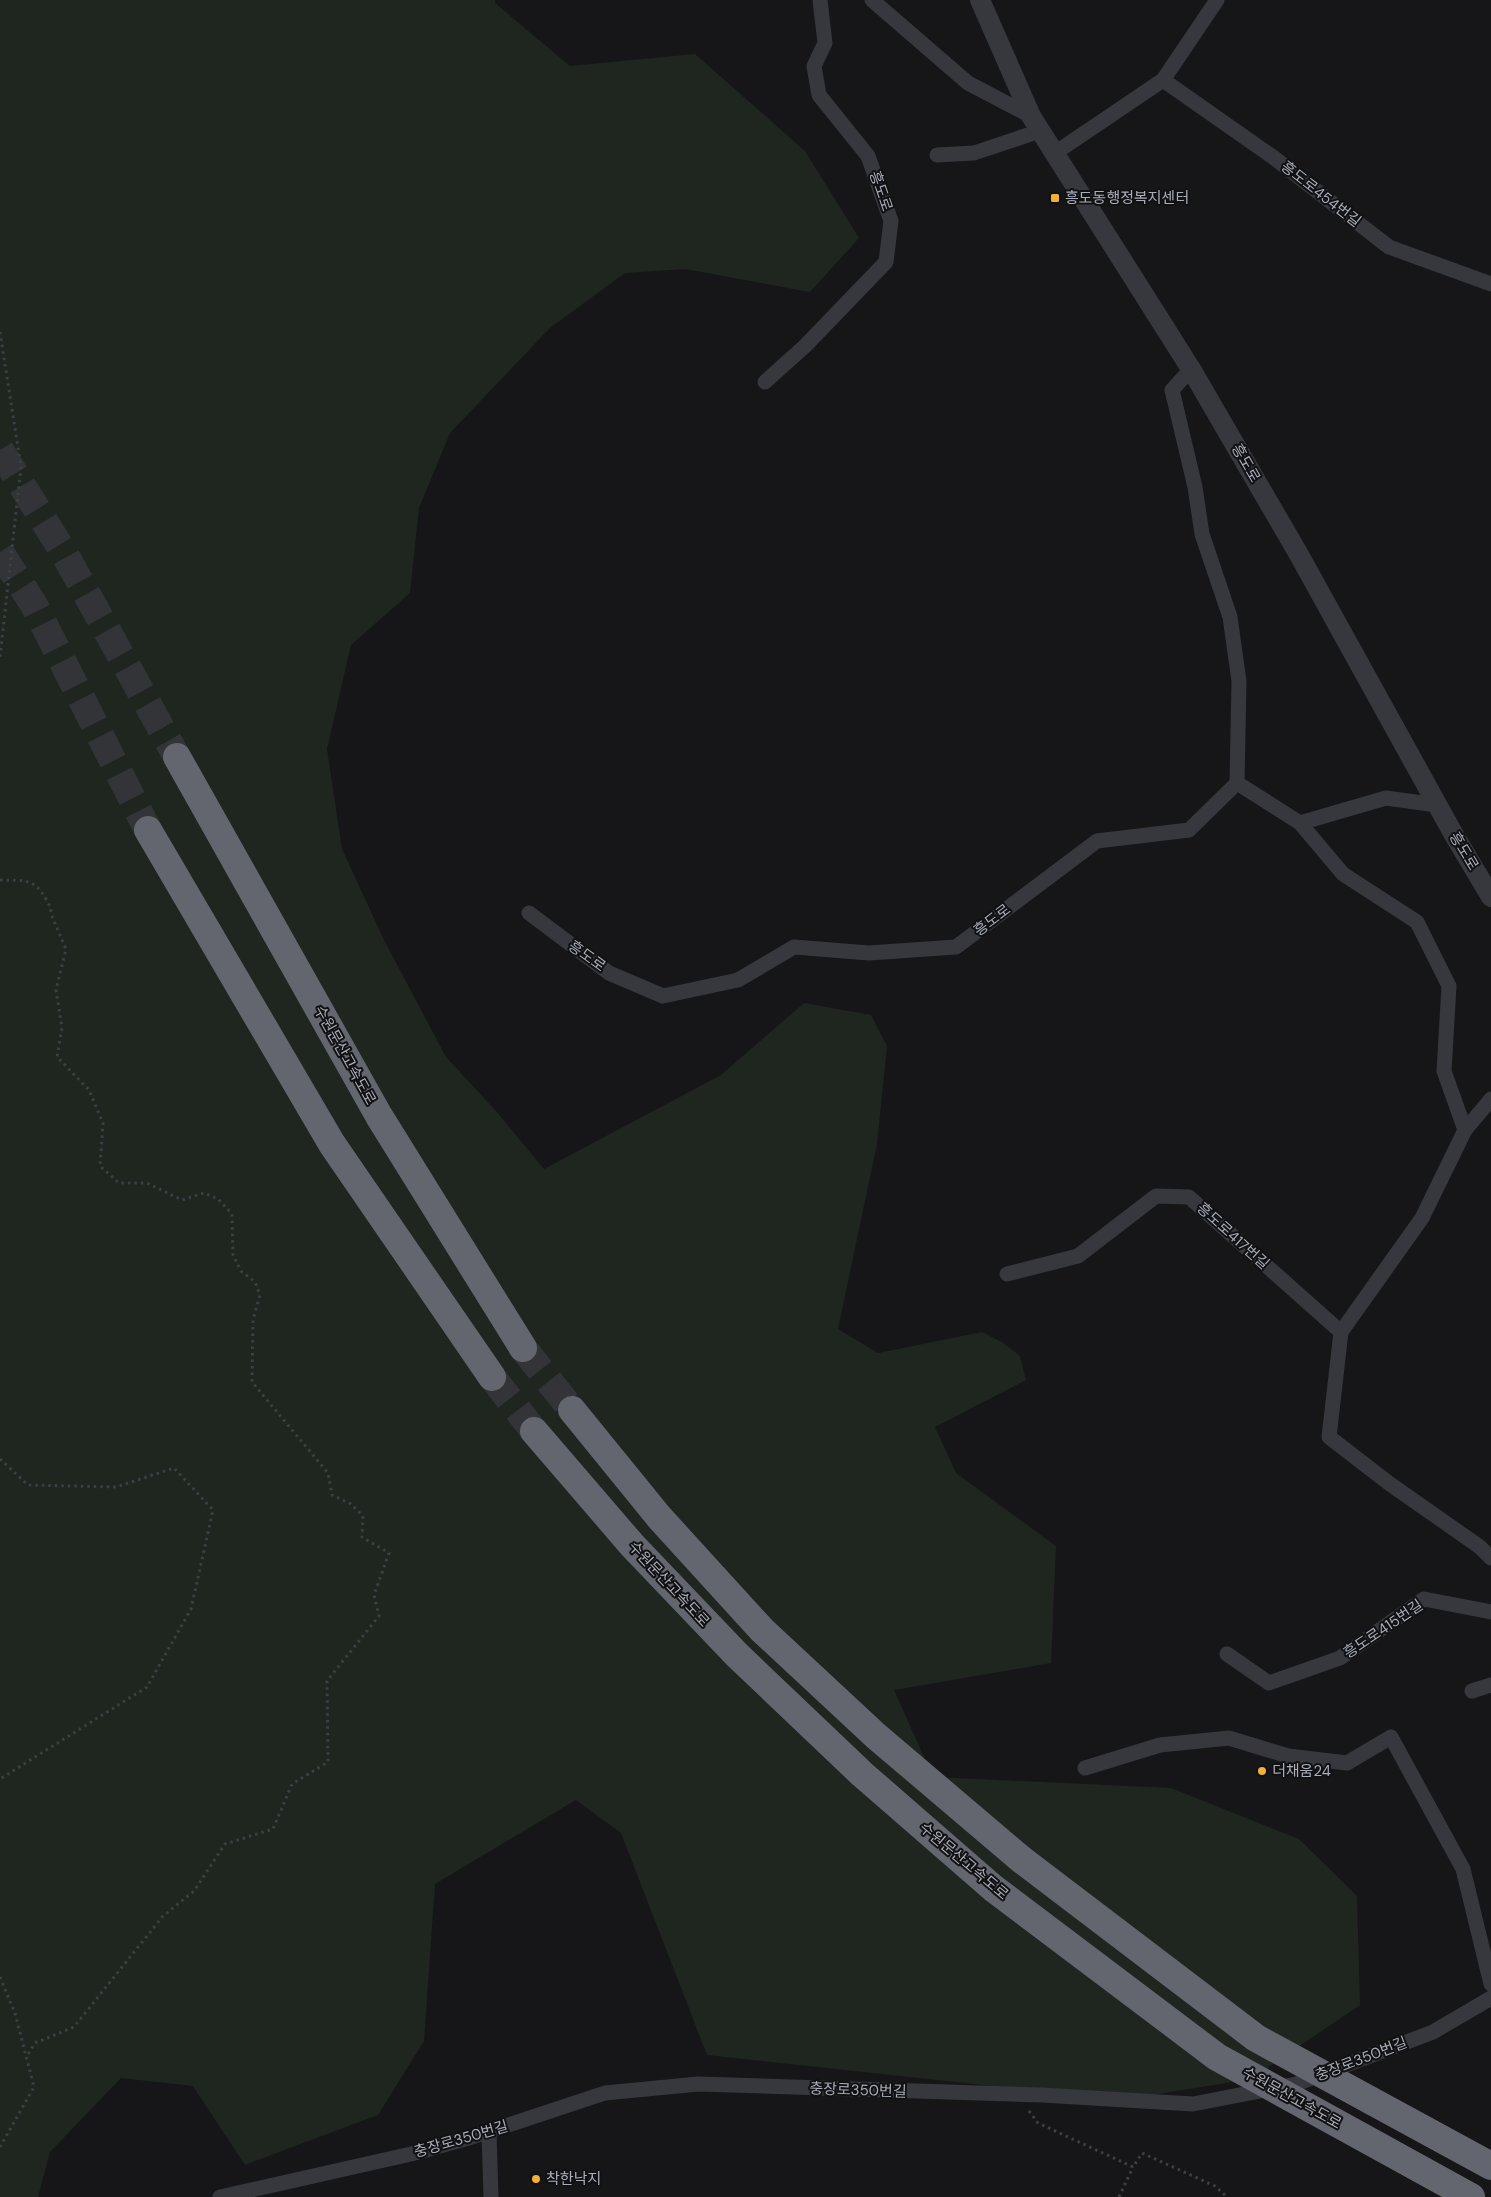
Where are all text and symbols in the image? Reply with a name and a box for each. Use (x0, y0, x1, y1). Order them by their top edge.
street label: 흥도로454번길 (1277, 156, 1365, 232)
street label: 흥도로 (865, 168, 897, 214)
place label: 흥도동행정복지센터 (1065, 188, 1189, 208)
marker: 흥도동행정복지센터 (1049, 192, 1061, 204)
street label: 흥도로 (1227, 440, 1265, 486)
street label: 흥도로 (1445, 828, 1483, 874)
street label: 흥도로 (969, 900, 1015, 940)
street label: 흥도로 (564, 936, 610, 976)
street label: 수원문산고속도로 (309, 1002, 381, 1108)
street label: 흥도로417번길 (1193, 1198, 1273, 1274)
street label: 수원문산고속도로 (624, 1537, 714, 1631)
street label: 흥도로415번길 (1339, 1595, 1427, 1663)
place label: 더채움24 (1272, 1761, 1331, 1781)
marker: 더채움24 (1256, 1765, 1268, 1777)
street label: 수원문산고속도로 (915, 1818, 1013, 1904)
street label: 충장로350번길 (1312, 2032, 1410, 2086)
street label: 수원문산고속도로 (1239, 2062, 1345, 2134)
street label: 충장로350번길 (809, 2078, 907, 2102)
street label: 충장로350번길 (411, 2116, 511, 2162)
place label: 착한낙지 (546, 2169, 601, 2189)
marker: 착한낙지 (530, 2173, 542, 2185)

